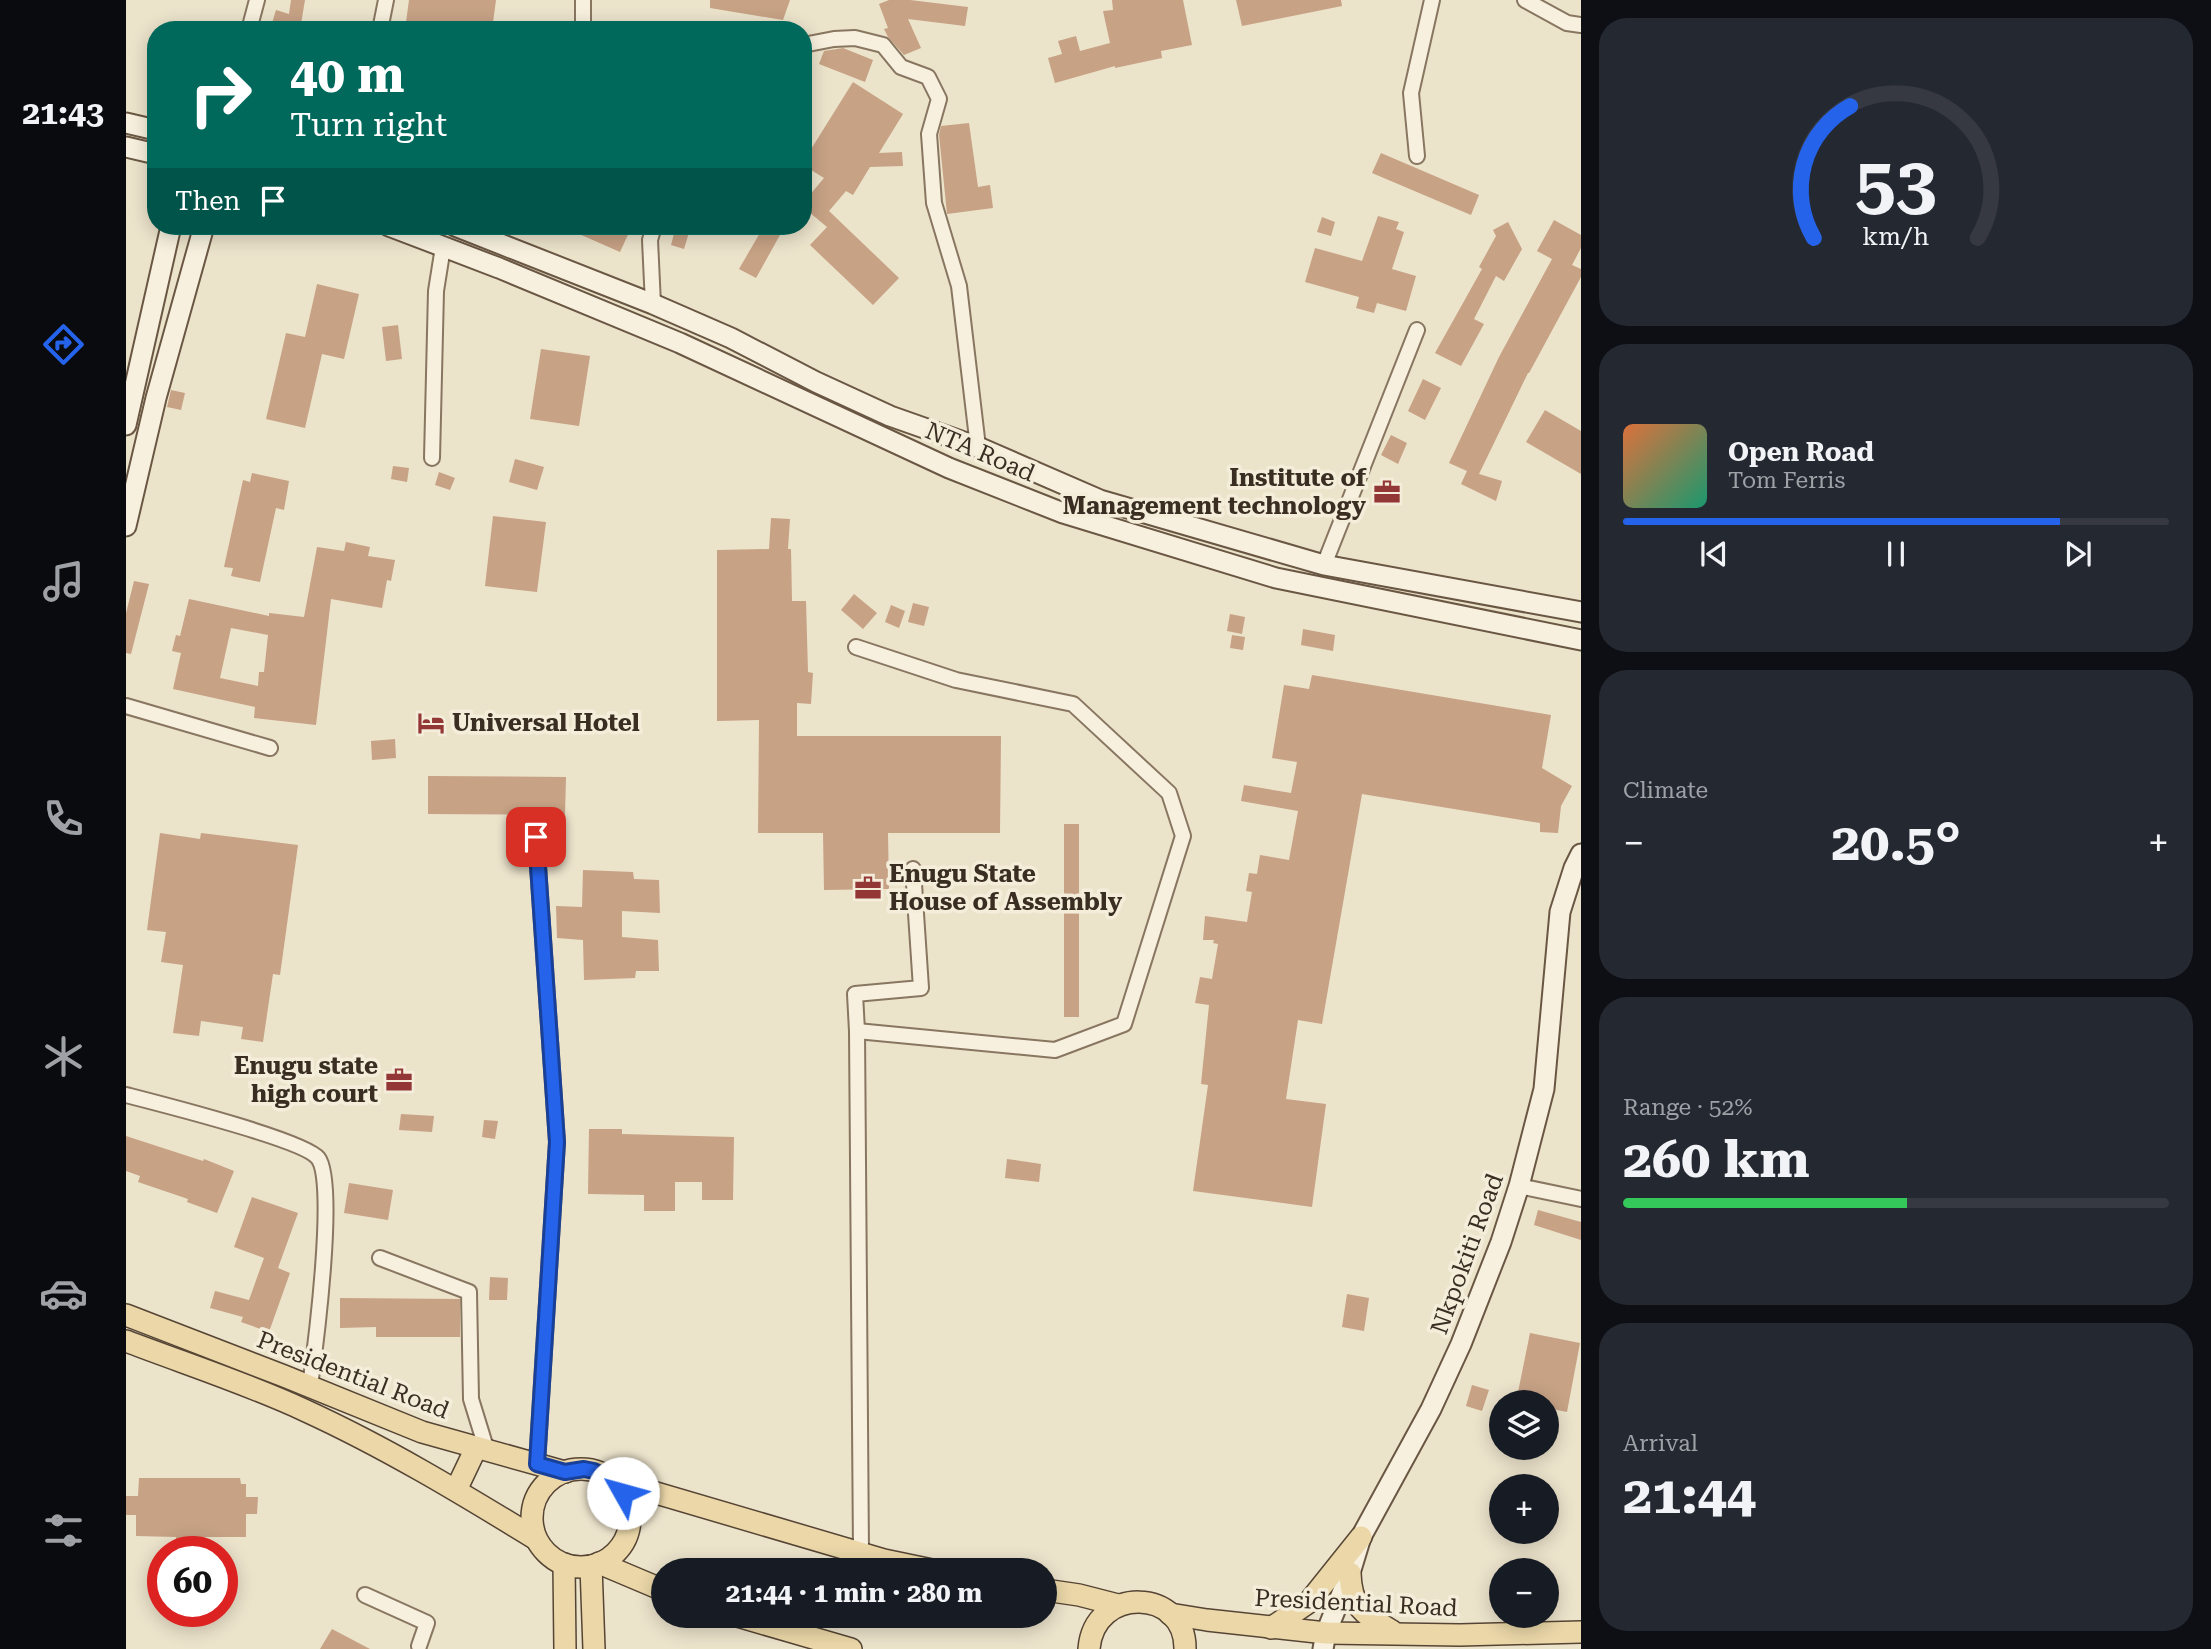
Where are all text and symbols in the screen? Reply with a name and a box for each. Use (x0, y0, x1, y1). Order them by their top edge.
text: 40 m (290, 47, 405, 104)
icon: right (175, 49, 266, 140)
text: 21:43 (22, 94, 104, 132)
text: Turn right (290, 106, 447, 144)
text: 53 (1855, 141, 1937, 226)
icon: arrive (254, 182, 292, 220)
text: Then (175, 186, 240, 216)
text: km/h (1863, 222, 1929, 251)
icon: directions (39, 320, 88, 369)
street label: NTA Road (921, 416, 1039, 488)
text: Open Road (1728, 437, 1874, 467)
place label: Institute of Management technology (1063, 464, 1367, 520)
text: Tom Ferris (1728, 467, 1845, 494)
office icon: Institute of Management technology (1372, 477, 1402, 507)
icon: previous (1695, 535, 1733, 573)
icon: pause (1877, 535, 1915, 573)
icon: next (2059, 535, 2097, 573)
icon: music (39, 557, 88, 606)
hotel icon: Universal Hotel (416, 708, 446, 738)
place label: Universal Hotel (452, 709, 640, 737)
text: Climate (1623, 777, 1708, 804)
icon: phone (39, 794, 88, 843)
pin (506, 807, 566, 867)
text: 20.5° (1831, 812, 1961, 873)
icon: arrive (517, 818, 555, 856)
text: − (1623, 821, 1644, 865)
text: + (2148, 821, 2169, 865)
place label: Enugu State House of Assembly (889, 860, 1123, 916)
office icon: Enugu State House of Assembly (853, 873, 883, 903)
icon: climate (39, 1032, 88, 1081)
place label: Enugu state high court (234, 1052, 378, 1108)
office icon: Enugu state high court (384, 1065, 414, 1095)
text: Range · 52% (1623, 1094, 1752, 1121)
text: 260 km (1623, 1129, 1810, 1190)
street label: Nkpokiti Road (1425, 1170, 1509, 1338)
icon: car (39, 1269, 88, 1318)
street label: Presidential Road (253, 1325, 453, 1425)
map controls (1489, 1390, 1559, 1628)
button: layers (1489, 1390, 1559, 1460)
text: Arrival (1623, 1430, 1698, 1457)
position arrow (586, 1456, 660, 1530)
text: 21:44 (1623, 1465, 1756, 1526)
button: + (1489, 1474, 1559, 1544)
icon: filters (39, 1506, 88, 1555)
speed limit sign: 60 (147, 1536, 238, 1627)
button: − (1489, 1558, 1559, 1628)
text: 21:44 · 1 min · 280 m (726, 1578, 982, 1608)
street label: Presidential Road (1254, 1584, 1458, 1622)

